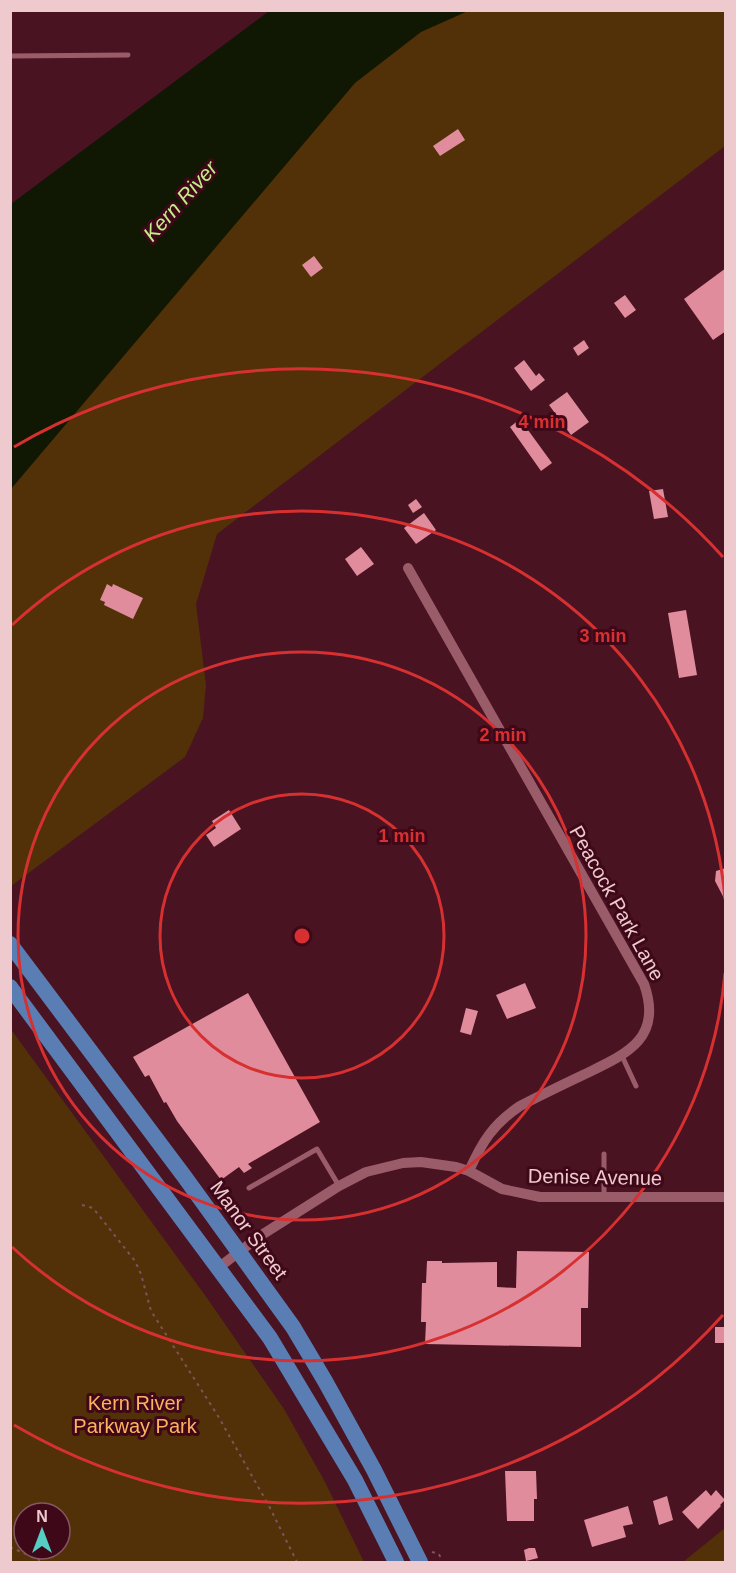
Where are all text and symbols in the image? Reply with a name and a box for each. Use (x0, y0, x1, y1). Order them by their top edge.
water label: Kern River (138, 156, 222, 246)
text: 4 min (518, 412, 566, 432)
text: 3 min (579, 626, 627, 646)
text: 2 min (479, 725, 527, 745)
street label: Peacock Park Lane (565, 822, 669, 984)
text: 1 min (378, 826, 426, 846)
centre of rings (292, 926, 312, 946)
street label: Denise Avenue (528, 1165, 662, 1189)
street label: Manor Street (206, 1177, 292, 1284)
park label: Kern River Parkway Park (73, 1392, 198, 1437)
north arrow (12, 1501, 72, 1561)
text: N (36, 1508, 48, 1525)

